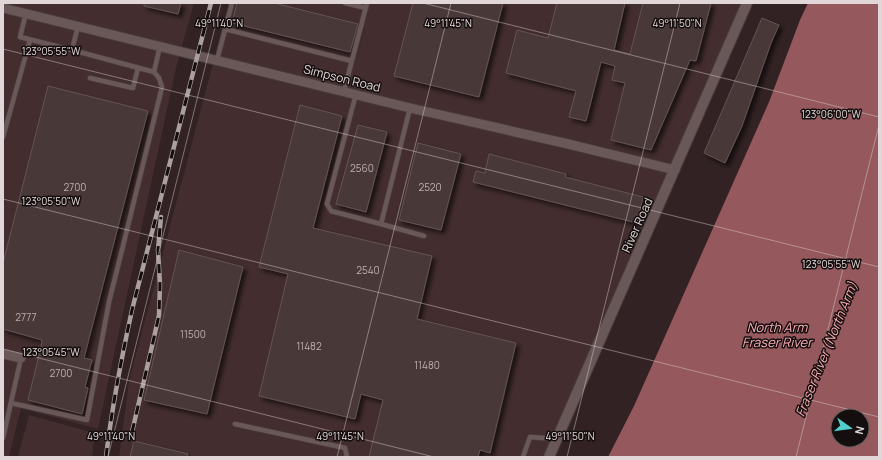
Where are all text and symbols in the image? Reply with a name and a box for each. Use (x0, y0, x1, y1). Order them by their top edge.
text: 49°11'40"N (195, 16, 243, 30)
text: 49°11'45"N (424, 16, 472, 30)
text: 49°11'50"N (652, 16, 702, 30)
text: 123°05'55"W (22, 44, 81, 58)
street label: Simpson Road (302, 60, 382, 96)
text: 123°06'00"W (801, 107, 861, 121)
house number: 2560 (350, 161, 374, 175)
house number: 2700 (64, 180, 86, 194)
house number: 2520 (419, 180, 442, 194)
text: 123°05'50"W (22, 194, 81, 208)
street label: River Road (617, 195, 657, 255)
text: 123°05'55"W (802, 257, 861, 271)
house number: 2540 (356, 263, 380, 277)
water label: Fraser River (North Arm) (791, 278, 861, 419)
house number: 2777 (15, 310, 37, 324)
water label: North Arm Fraser River (742, 318, 814, 351)
house number: 11500 (180, 327, 206, 341)
house number: 11482 (296, 339, 322, 353)
text: 123°05'45"W (22, 345, 80, 359)
house number: 11480 (414, 358, 440, 372)
house number: 2700 (50, 366, 72, 380)
north arrow (830, 408, 870, 448)
text: N (852, 425, 868, 436)
text: 49°11'40"N (87, 429, 135, 443)
text: 49°11'45"N (316, 429, 364, 443)
text: 49°11'50"N (545, 429, 595, 443)

